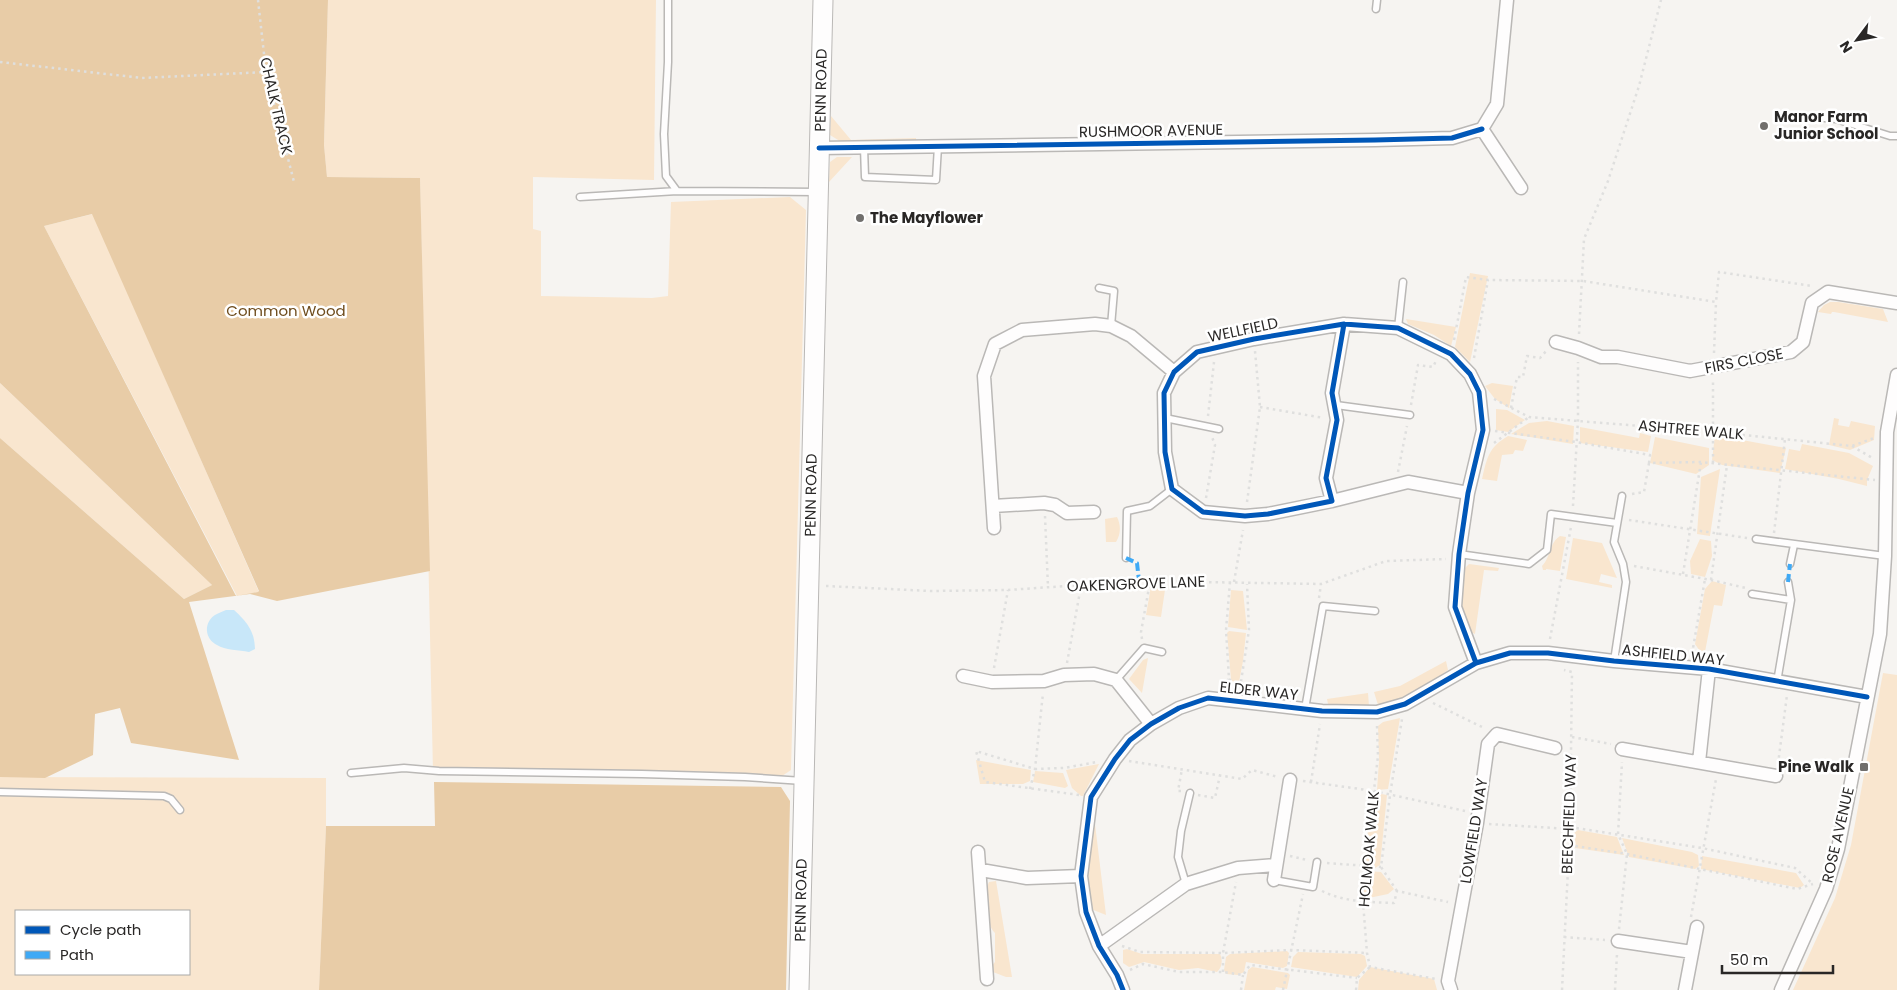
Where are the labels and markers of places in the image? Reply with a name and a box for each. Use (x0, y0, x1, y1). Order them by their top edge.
place label: Manor Farm Junior School (1774, 106, 1878, 144)
marker: Manor Farm Junior School (1758, 120, 1770, 132)
place label: The Mayflower (870, 207, 983, 228)
marker: The Mayflower (854, 212, 866, 224)
place label: Pine Walk (1778, 756, 1855, 777)
marker: Pine Walk (1858, 761, 1870, 773)

